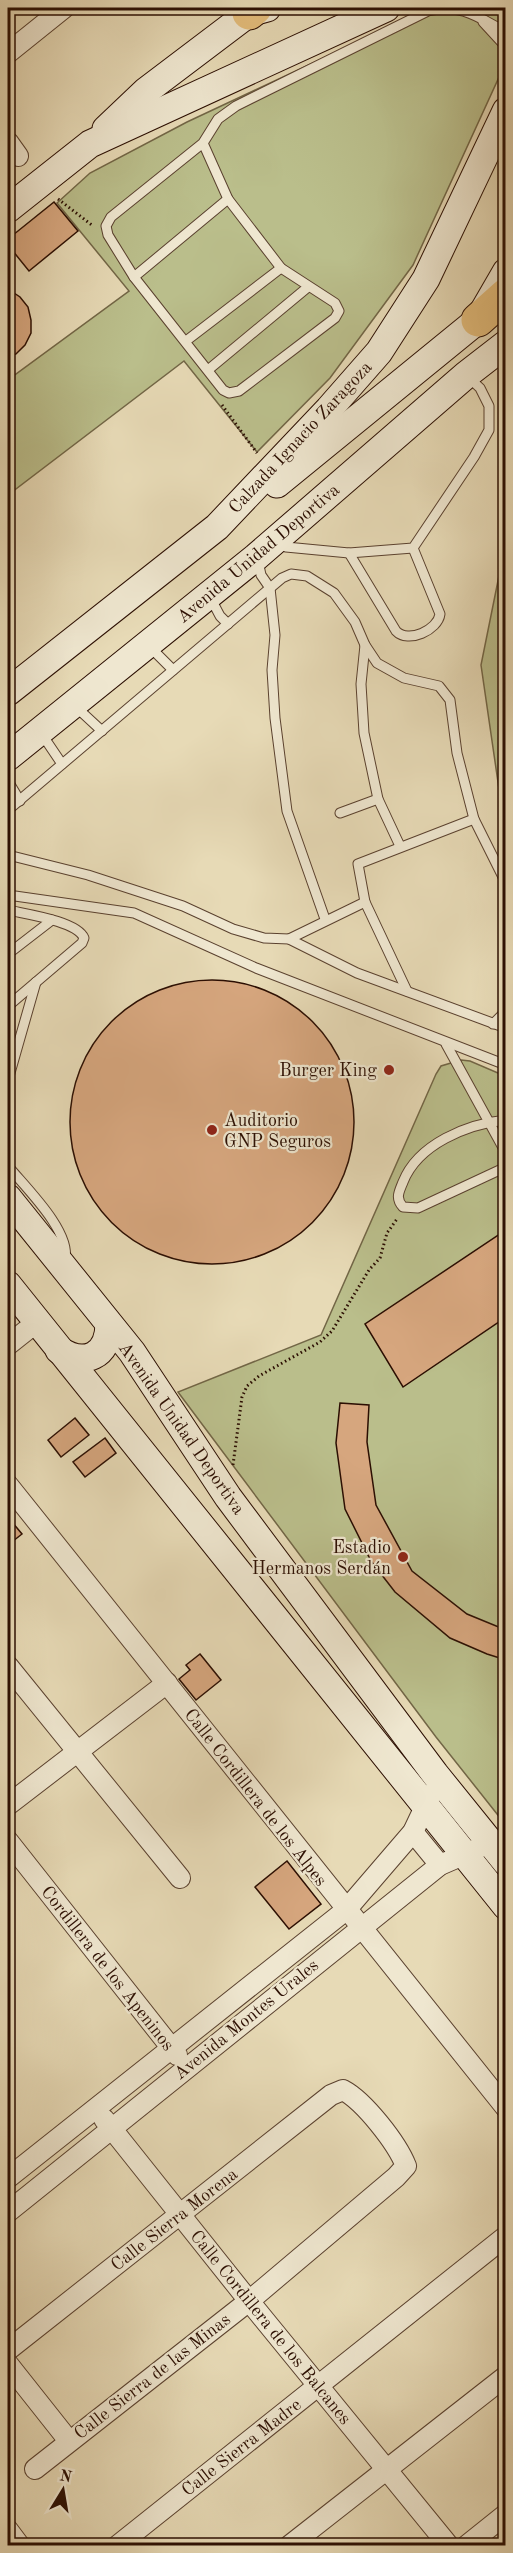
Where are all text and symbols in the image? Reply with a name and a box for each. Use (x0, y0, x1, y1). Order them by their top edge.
street label: Calzada Ignacio Zaragoza (226, 358, 376, 517)
street label: Avenida Unidad Deportiva (174, 481, 343, 627)
place label: Burger King (279, 1062, 377, 1080)
marker: Burger King (382, 1063, 396, 1077)
place label: Auditorio GNP Seguros (224, 1112, 331, 1151)
marker: Auditorio GNP Seguros (205, 1123, 219, 1137)
street label: Avenida Unidad Deportiva (115, 1339, 248, 1518)
place label: Estadio Hermanos Serdán (252, 1539, 391, 1578)
marker: Estadio Hermanos Serdán (396, 1550, 410, 1564)
street label: Calle Cordillera de los Alpes (181, 1706, 330, 1890)
street label: Cordillera de los Apeninos (37, 1883, 177, 2055)
street label: Avenida Montes Urales (171, 1956, 322, 2083)
street label: Calle Sierra Morena (108, 2165, 241, 2275)
street label: Calle Cordillera de los Balcanes (186, 2227, 354, 2428)
street label: Calle Sierra de las Minas (71, 2310, 234, 2443)
street label: Calle Sierra Madre (179, 2396, 305, 2500)
north arrow (33, 2460, 93, 2520)
text: N (58, 2468, 74, 2486)

